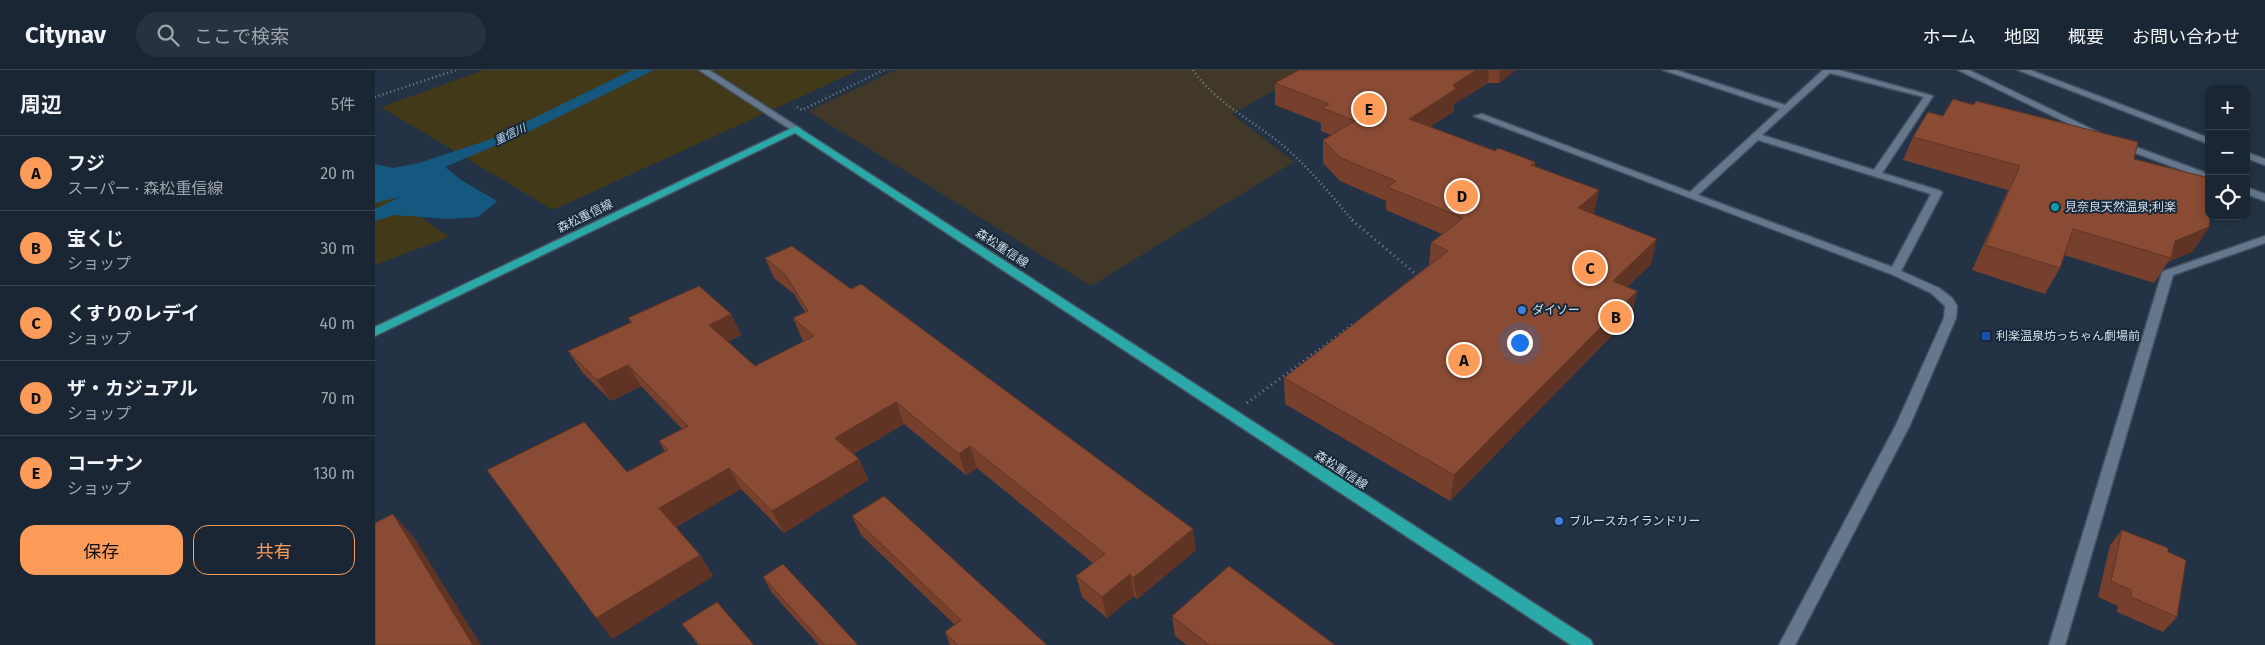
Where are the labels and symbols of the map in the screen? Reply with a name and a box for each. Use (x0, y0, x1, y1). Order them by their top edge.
pin: E (1353, 90, 1385, 128)
water label: 重信川 (493, 121, 529, 148)
pin: D (1446, 177, 1478, 215)
street label: 森松重信線 (555, 197, 615, 235)
place label: 見奈良天然温泉;利楽 (2065, 200, 2176, 214)
marker: 見奈良天然温泉;利楽 (2049, 201, 2061, 213)
street label: 森松重信線 (973, 226, 1031, 270)
pin: C (1574, 249, 1606, 287)
pin: B (1600, 298, 1632, 336)
place label: ダイソー (1532, 303, 1580, 317)
marker: ダイソー (1516, 304, 1528, 316)
place label: 利楽温泉坊っちゃん劇場前 (1996, 329, 2140, 343)
your location (1507, 330, 1533, 356)
marker: 利楽温泉坊っちゃん劇場前 (1980, 330, 1992, 342)
pin: A (1448, 341, 1480, 379)
street label: 森松重信線 (1312, 448, 1370, 492)
place label: ブルースカイランドリー (1569, 514, 1700, 528)
marker: ブルースカイランドリー (1553, 515, 1565, 527)

